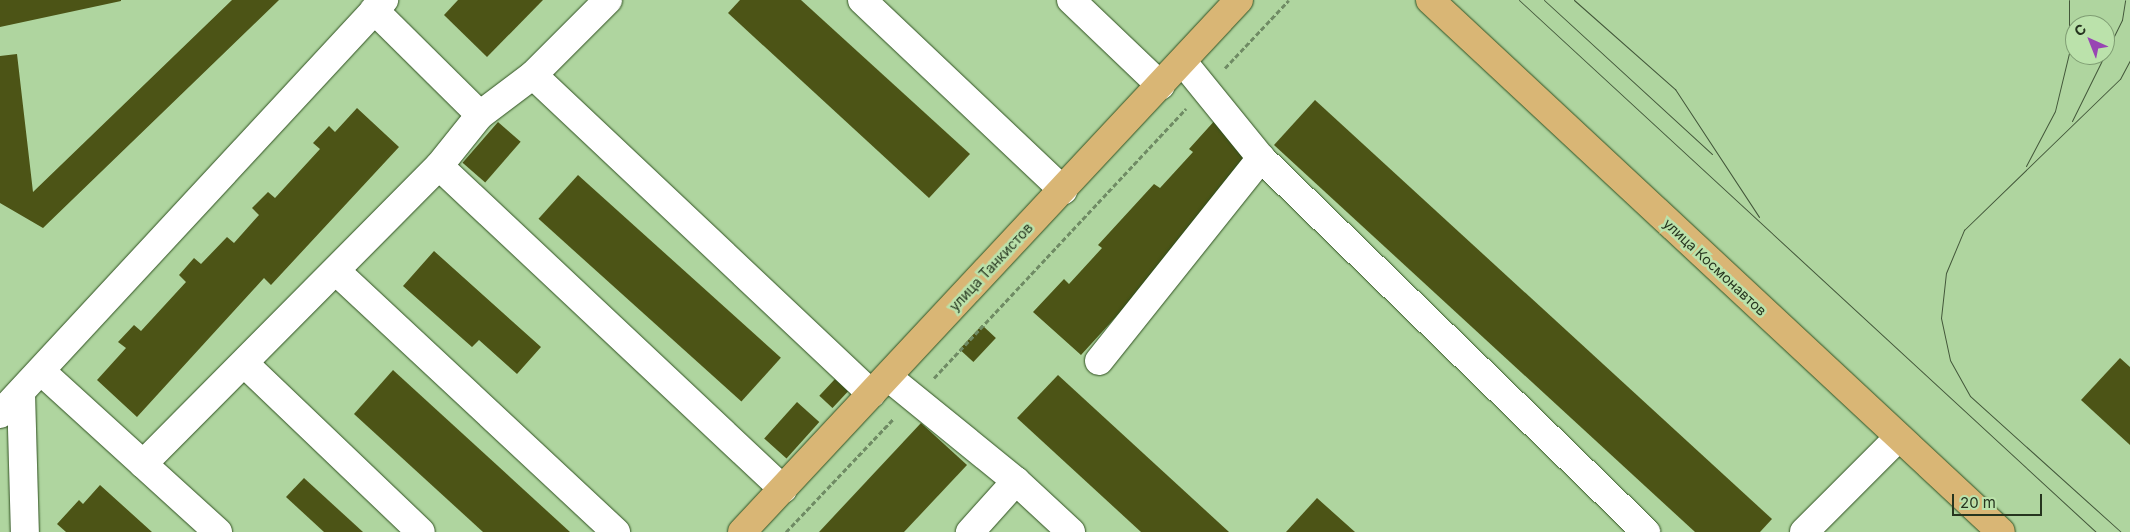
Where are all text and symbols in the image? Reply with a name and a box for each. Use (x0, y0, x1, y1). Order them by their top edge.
north arrow (2065, 15, 2115, 65)
text: С (2070, 20, 2090, 39)
street label: улица Космонавтов (1660, 215, 1770, 319)
street label: улица Танкистов (946, 219, 1036, 315)
scale bar (1955, 484, 2045, 516)
text: 20 m (1960, 493, 1996, 512)

